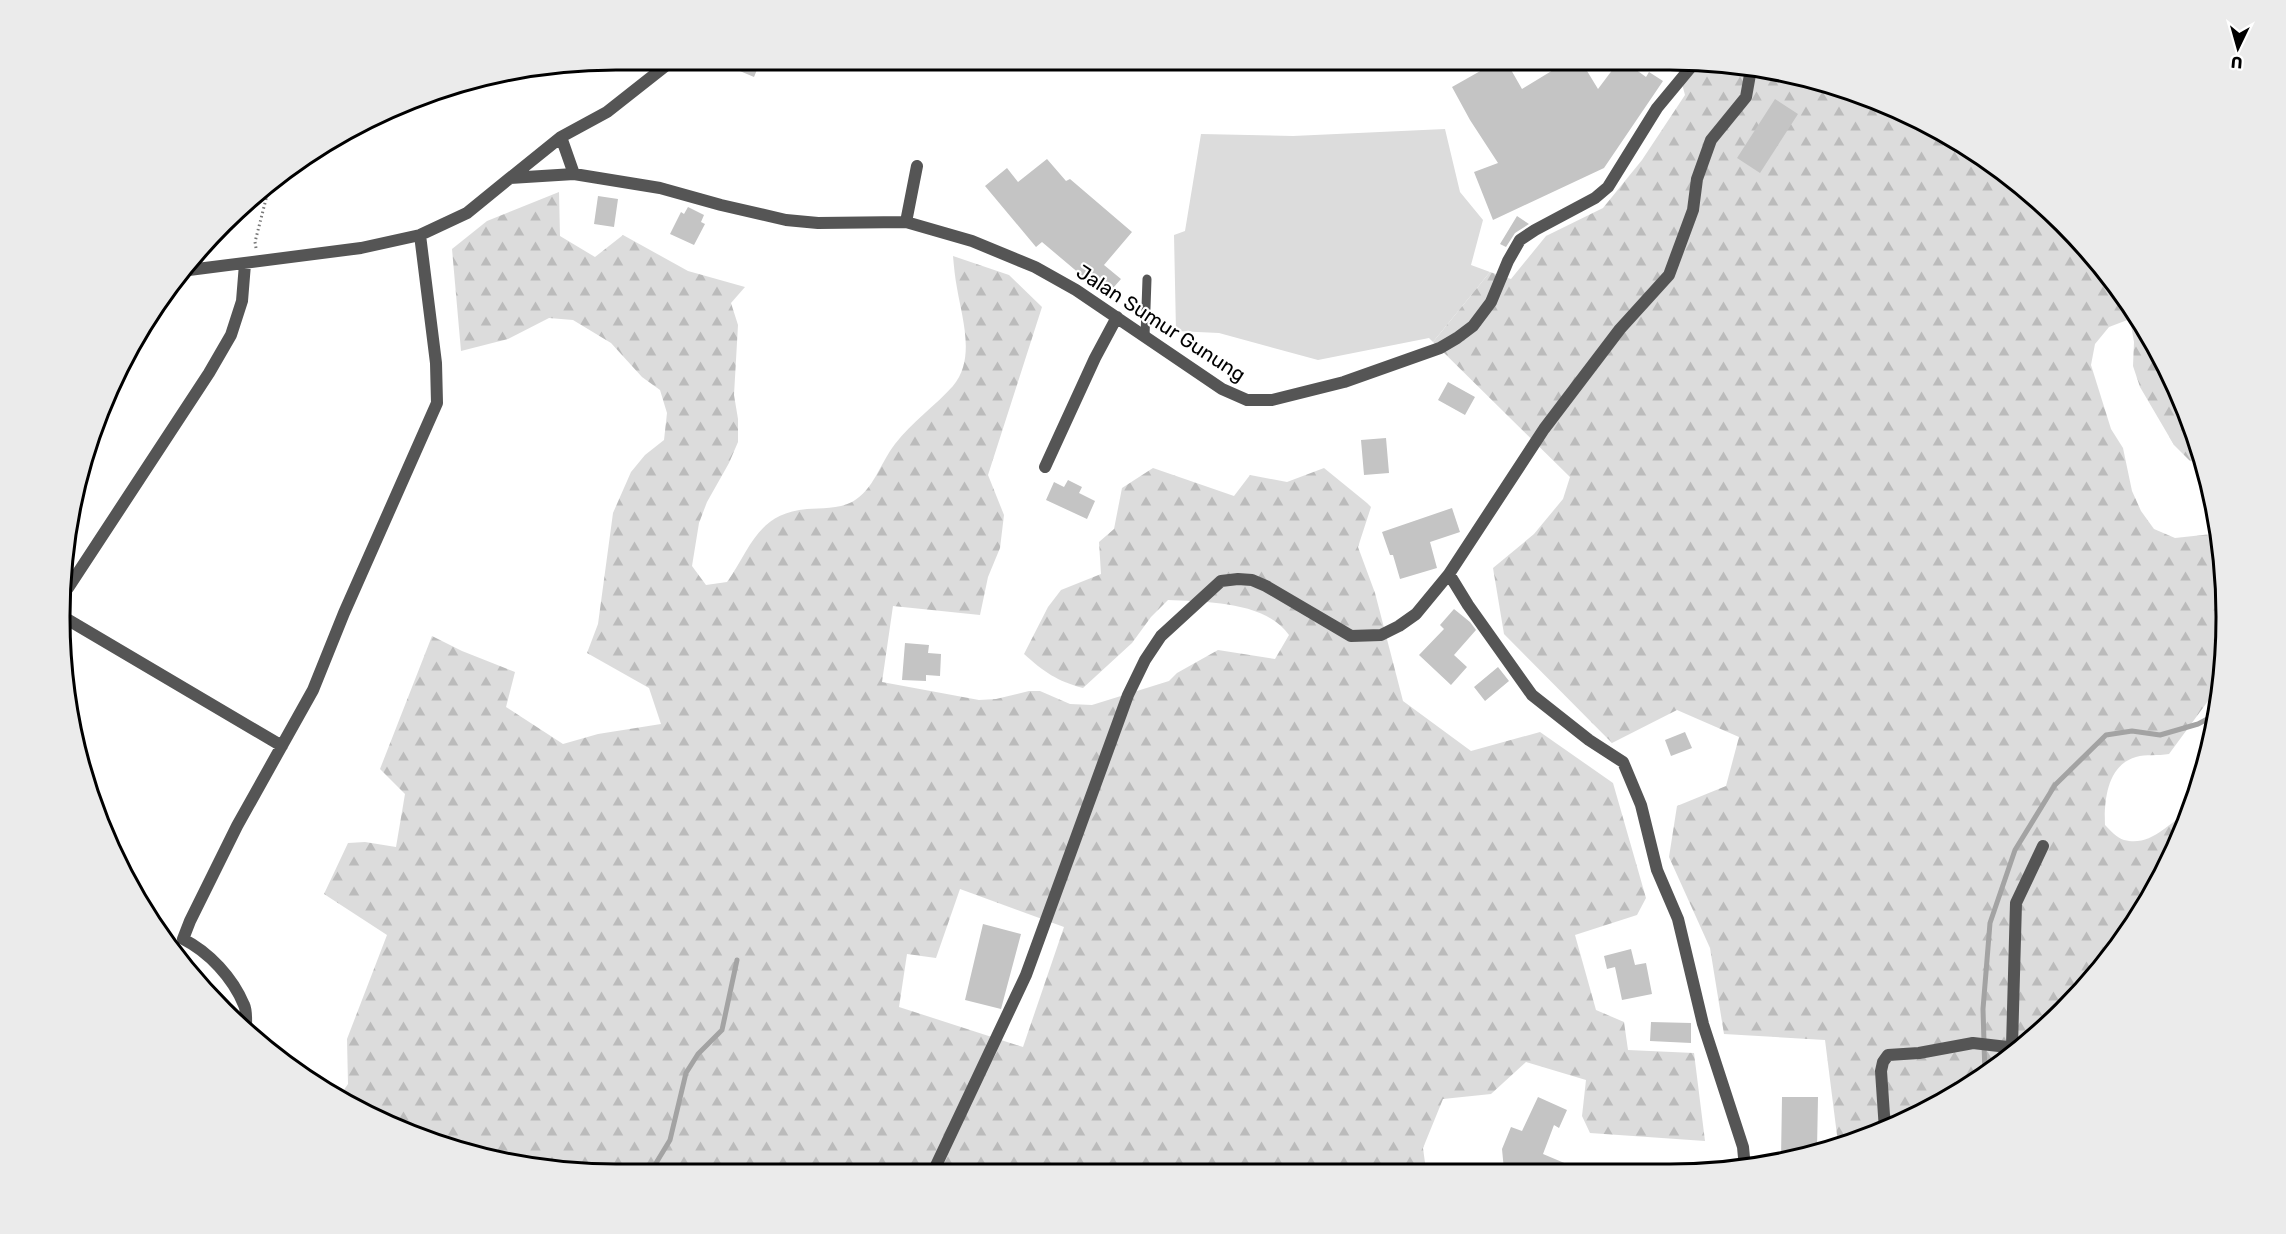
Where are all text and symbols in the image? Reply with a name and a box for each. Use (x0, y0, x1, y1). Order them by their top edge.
north arrow (2208, 18, 2268, 78)
text: U (2230, 52, 2243, 72)
street label: Jalan Sumur Gunung (1072, 259, 1250, 387)

